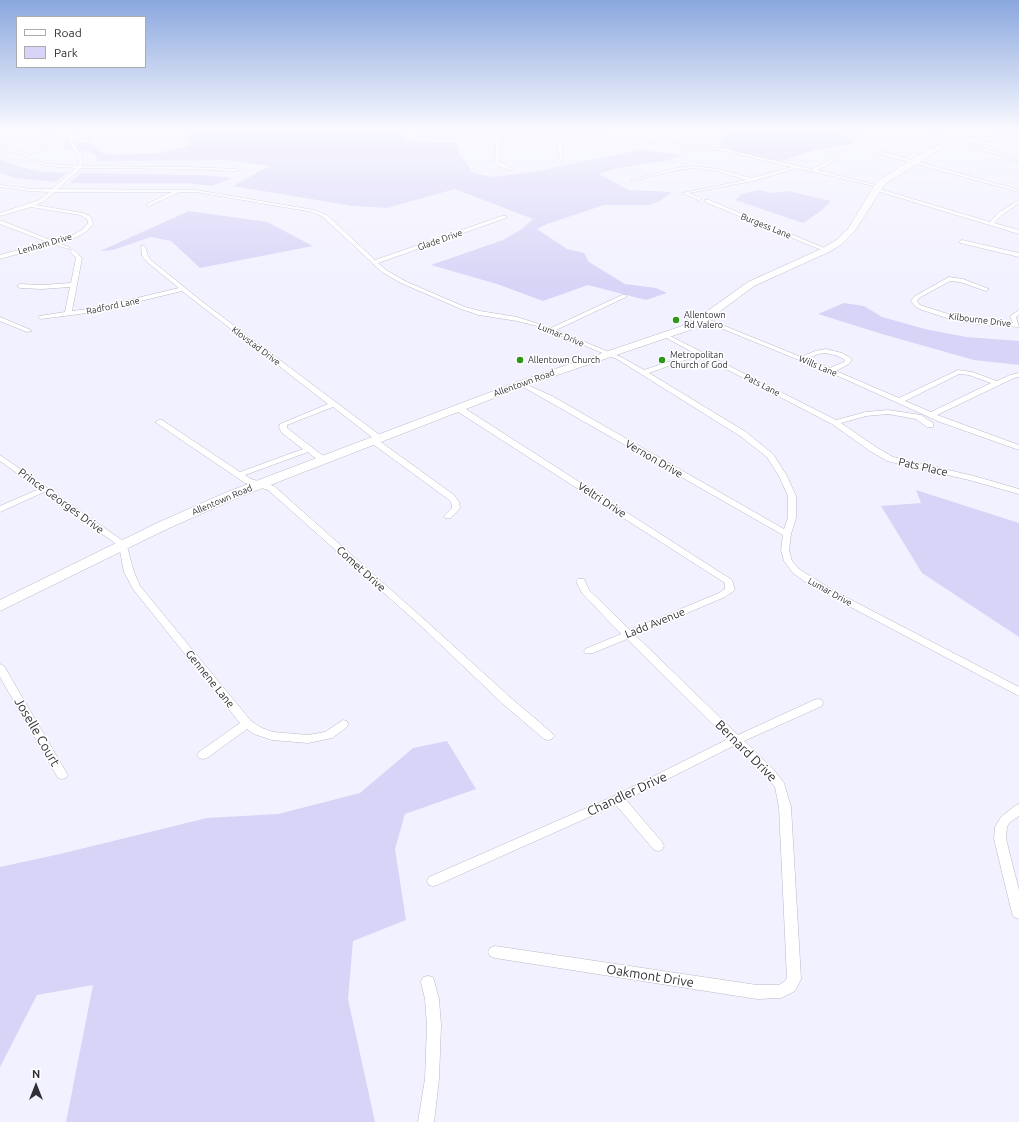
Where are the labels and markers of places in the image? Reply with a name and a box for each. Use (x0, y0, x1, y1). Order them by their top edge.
place label: Allentown Rd Valero (684, 310, 726, 331)
marker: Allentown Rd Valero (671, 315, 681, 325)
place label: Metropolitan Church of God (670, 350, 728, 371)
marker: Allentown Church (515, 355, 525, 365)
place label: Allentown Church (528, 355, 600, 365)
marker: Metropolitan Church of God (657, 355, 667, 365)

